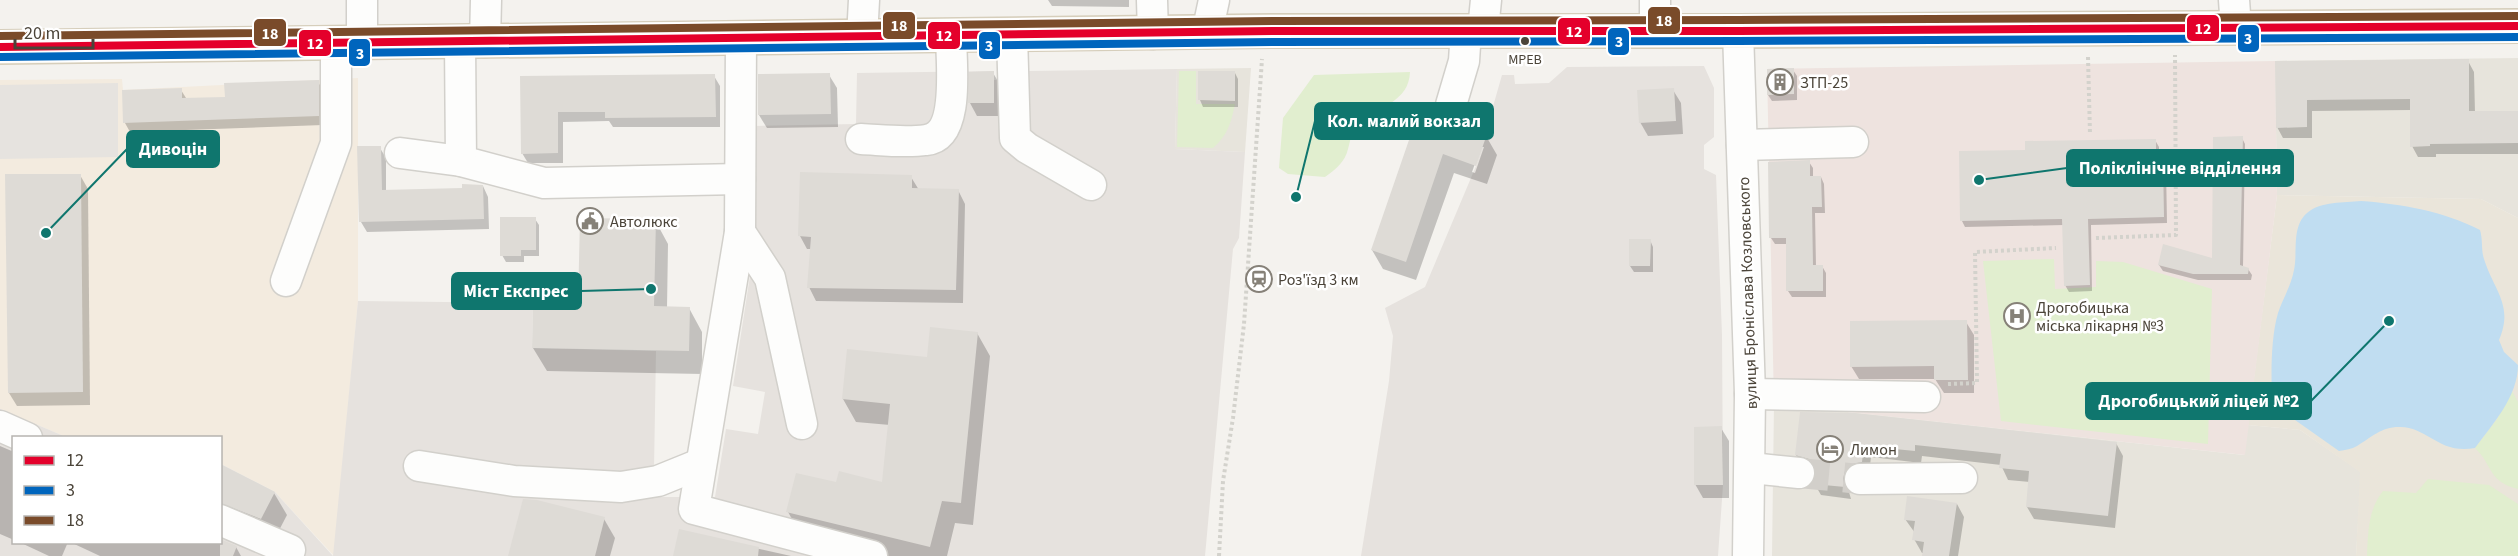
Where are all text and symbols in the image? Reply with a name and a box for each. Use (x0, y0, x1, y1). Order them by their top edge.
line badge: 18 (1647, 6, 1681, 35)
text: 18 (1656, 10, 1672, 32)
line badge: 18 (882, 11, 916, 40)
scale bar (15, 12, 93, 50)
line badge: 12 (2186, 14, 2220, 42)
text: 18 (891, 15, 907, 37)
line badge: 12 (1557, 17, 1591, 45)
line badge: 18 (253, 18, 287, 47)
text: 12 (2195, 18, 2211, 40)
text: 20 m (24, 21, 60, 46)
line badge: 12 (927, 21, 961, 50)
text: 12 (1566, 21, 1582, 43)
text: 18 (262, 23, 278, 45)
line badge: 3 (2237, 24, 2260, 53)
text: 12 (936, 25, 952, 47)
line badge: 3 (1607, 27, 1630, 56)
text: 3 (2244, 28, 2252, 50)
line badge: 12 (298, 29, 332, 57)
line badge: 3 (978, 31, 1001, 60)
text: 3 (1615, 31, 1623, 53)
text: 12 (307, 33, 323, 55)
text: 3 (985, 35, 993, 57)
marker: МРЕВ (1519, 35, 1531, 47)
line badge: 3 (348, 38, 371, 67)
text: 3 (356, 43, 364, 65)
place label: МРЕВ (1508, 50, 1542, 70)
building icon: ЗТП-25 (1765, 67, 1795, 97)
place label: ЗТП-25 (1800, 72, 1848, 94)
callout: Кол. малий вокзал (1315, 103, 1493, 139)
text: Кол. малий вокзал (1327, 109, 1481, 134)
callout: Дивоцін (127, 131, 219, 167)
text: Дивоцін (139, 137, 207, 162)
callout: Поліклінічне відділення (2067, 150, 2293, 186)
text: Поліклінічне відділення (2079, 156, 2281, 181)
street label: вулиця Броніслава Козловського (1733, 176, 1763, 410)
public building icon: Автолюкс (575, 206, 605, 236)
place label: Автолюкс (610, 211, 678, 233)
station icon: Роз'їзд 3 км (1244, 264, 1274, 294)
place label: Роз'їзд 3 км (1278, 269, 1359, 291)
callout: Міст Експрес (452, 273, 581, 309)
text: Міст Експрес (463, 279, 569, 304)
place label: Дрогобицька міська лікарня №3 (2036, 297, 2164, 337)
hospital icon: Дрогобицька міська лікарня №3 (2002, 301, 2032, 331)
callout: Дрогобицький ліцей №2 (2086, 383, 2311, 419)
text: Дрогобицький ліцей №2 (2098, 389, 2300, 414)
hotel icon: Лимон (1815, 434, 1845, 464)
legend (12, 436, 222, 544)
place label: Лимон (1850, 439, 1897, 461)
text: 12 (66, 448, 84, 473)
text: 3 (66, 478, 75, 503)
text: 18 (66, 508, 84, 533)

